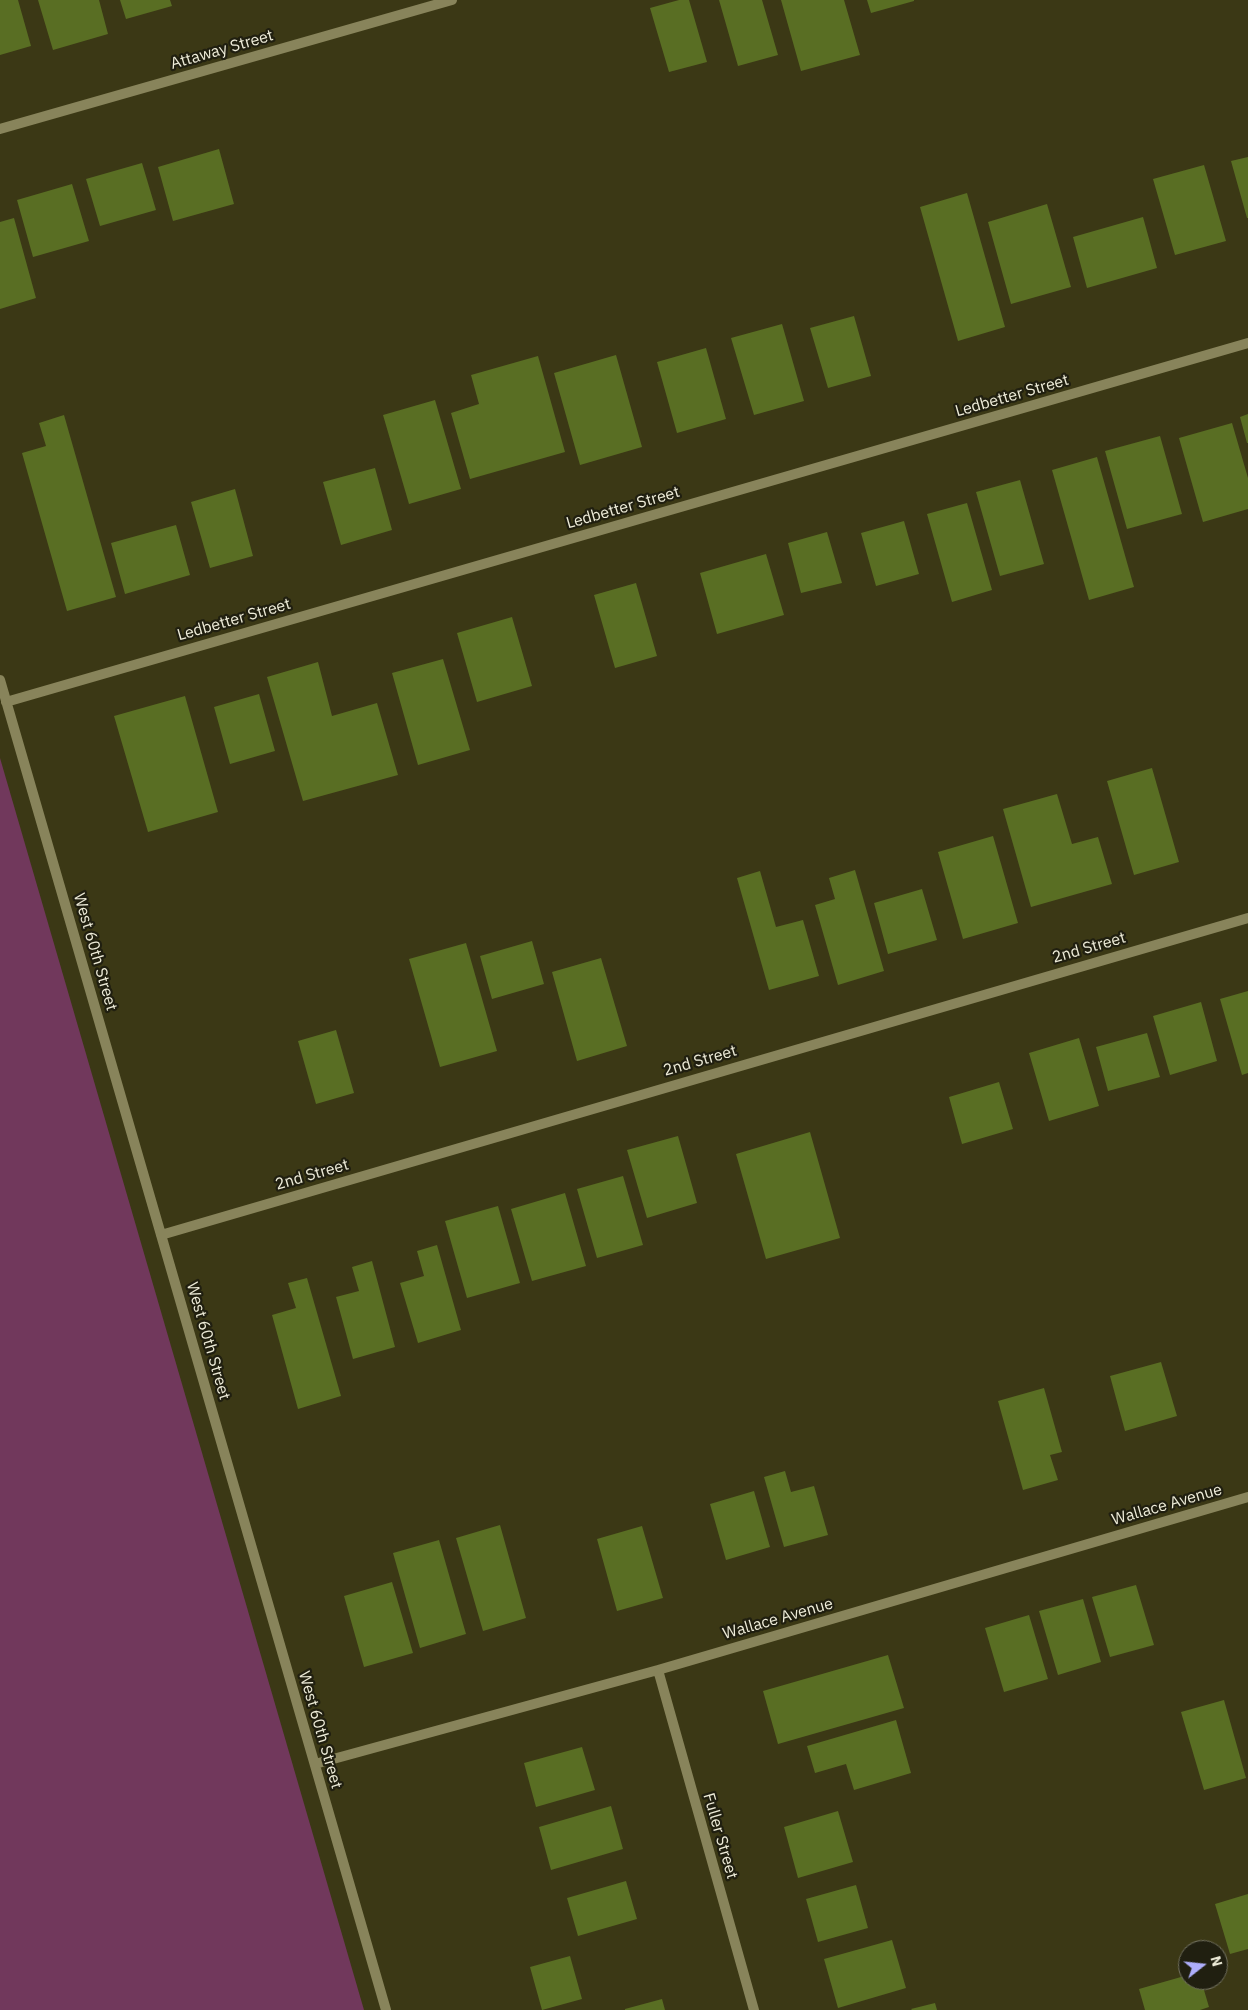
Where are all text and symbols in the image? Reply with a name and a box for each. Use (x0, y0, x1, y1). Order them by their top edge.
street label: Attaway Street (168, 26, 276, 74)
street label: Ledbetter Street (953, 371, 1071, 421)
street label: Ledbetter Street (564, 483, 682, 533)
street label: Ledbetter Street (175, 595, 293, 645)
street label: West 60th Street (69, 891, 121, 1013)
street label: 2nd Street (1050, 928, 1128, 968)
street label: 2nd Street (661, 1041, 739, 1081)
street label: 2nd Street (273, 1155, 351, 1195)
street label: West 60th Street (182, 1280, 234, 1402)
street label: Wallace Avenue (1110, 1480, 1224, 1530)
street label: Wallace Avenue (721, 1594, 835, 1644)
street label: West 60th Street (294, 1669, 346, 1791)
street label: Fuller Street (699, 1791, 741, 1881)
north arrow (1178, 1940, 1228, 1990)
text: N (1206, 1954, 1227, 1968)

